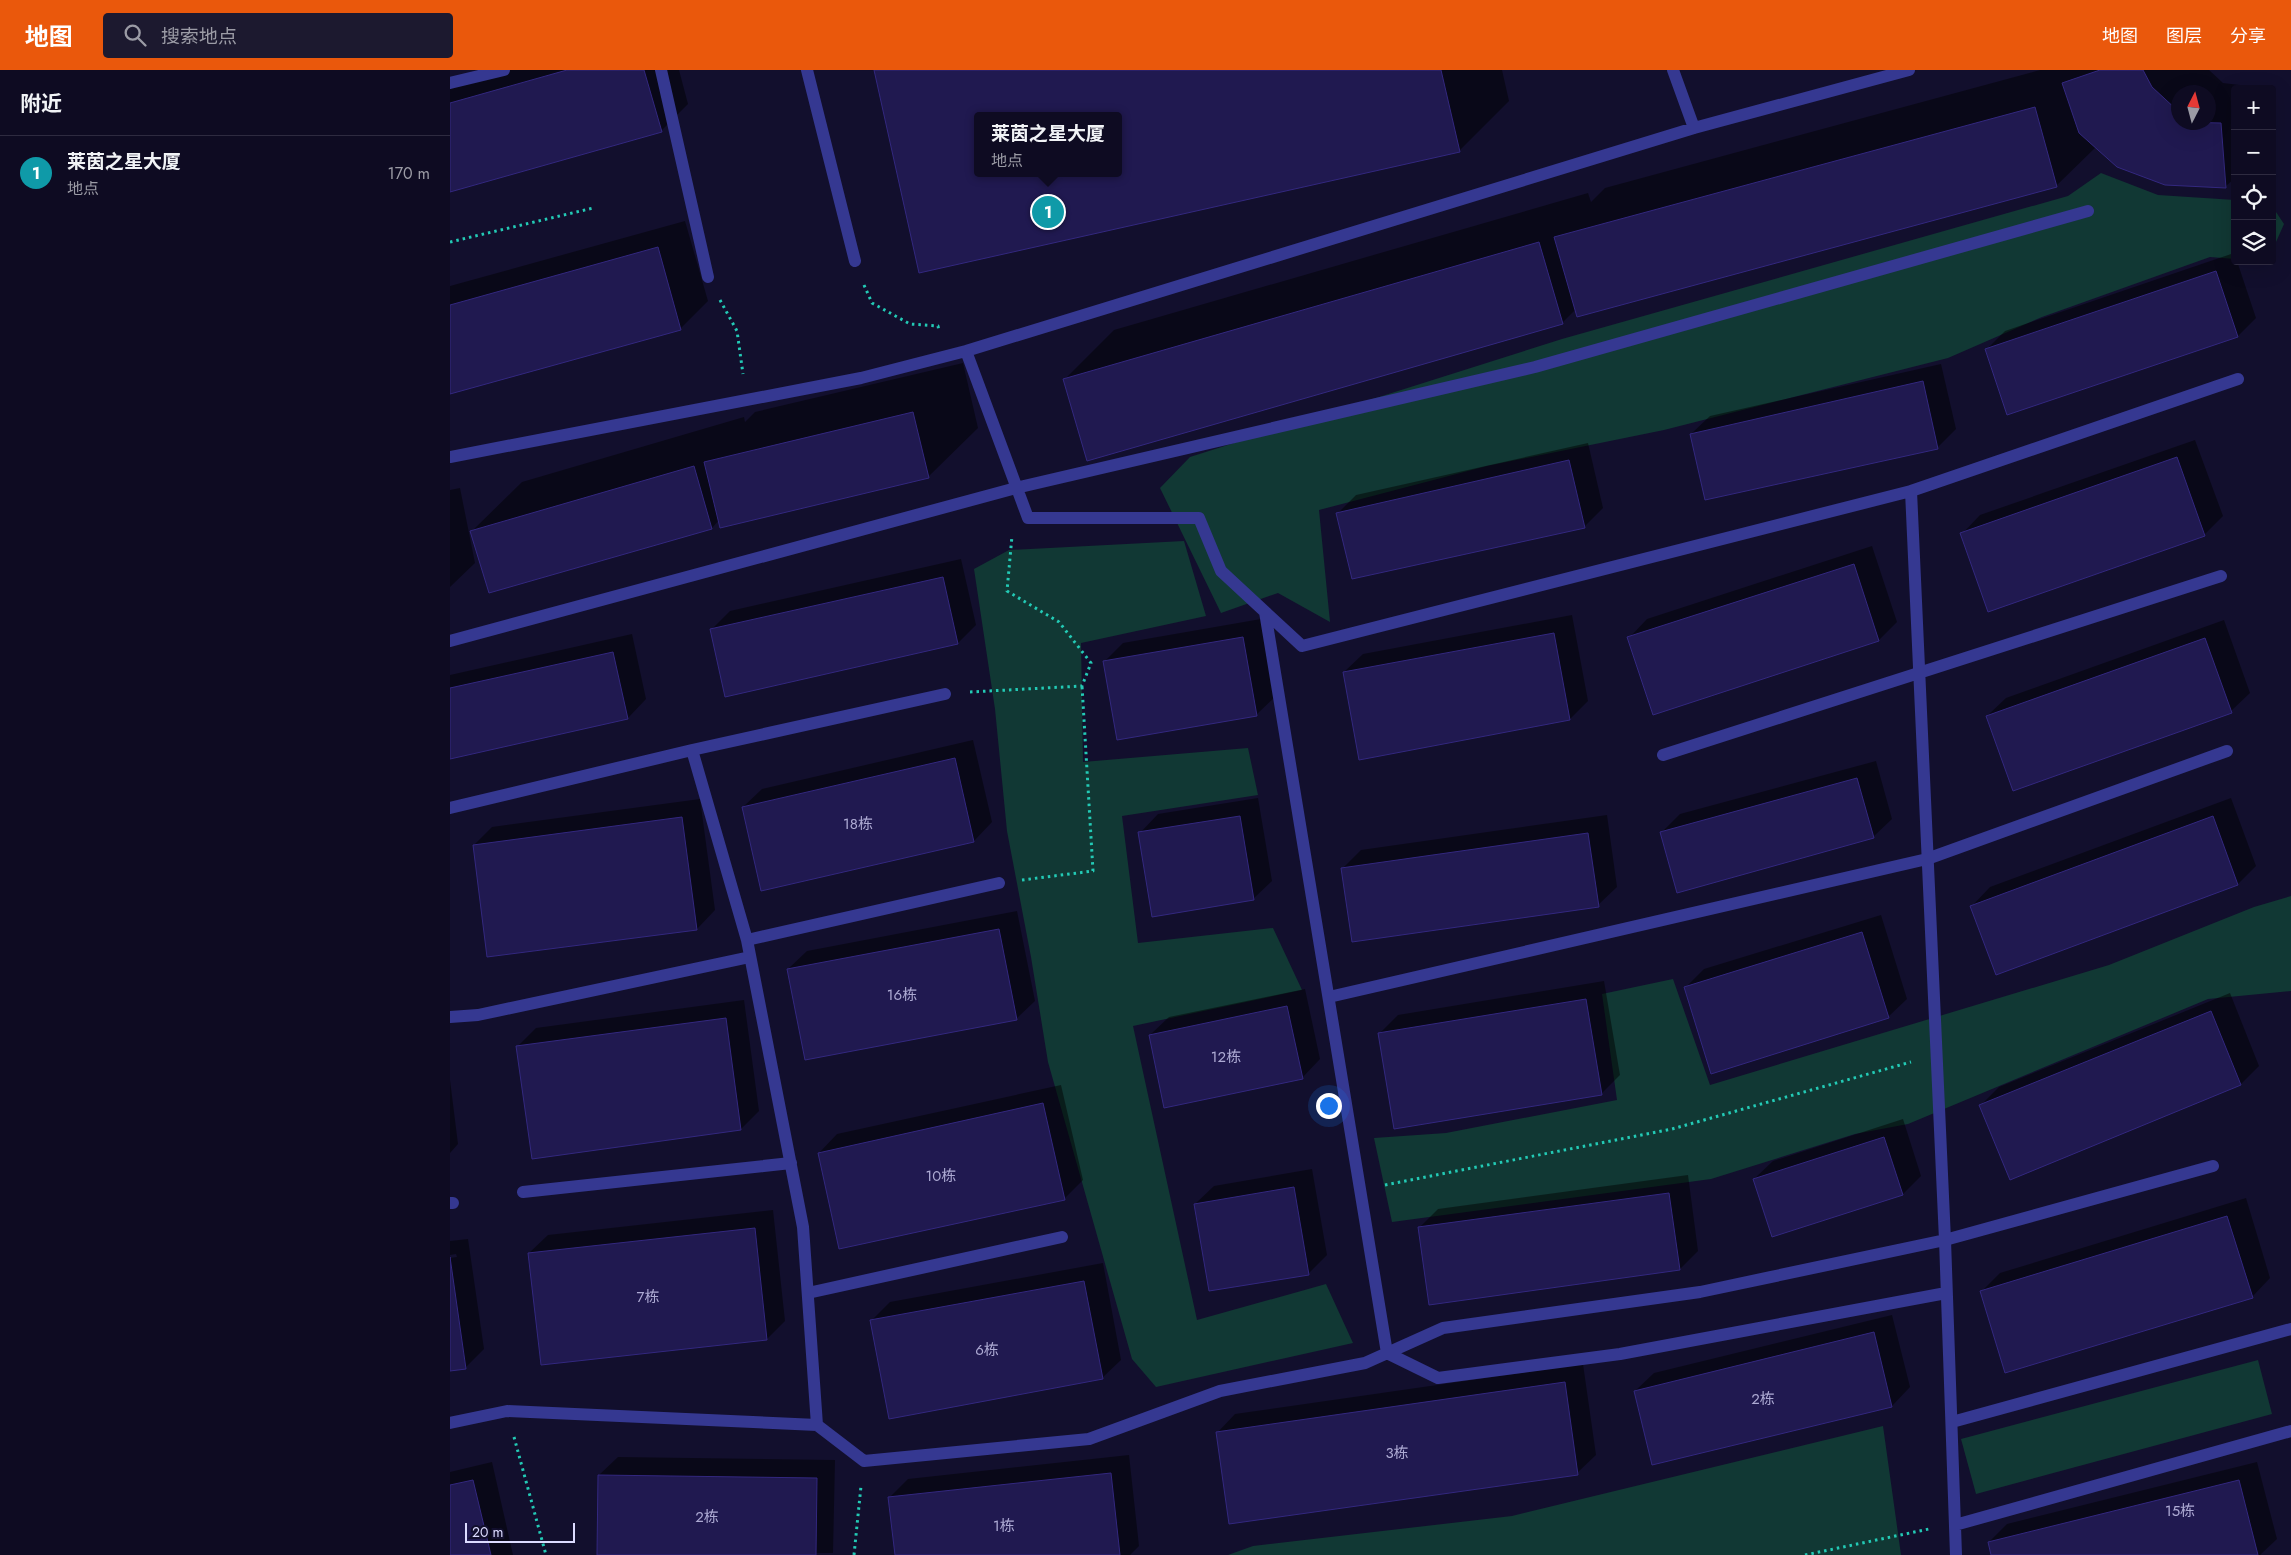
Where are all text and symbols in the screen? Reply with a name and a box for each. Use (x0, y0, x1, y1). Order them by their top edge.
search box (103, 13, 453, 58)
text: 地图 (25, 19, 73, 54)
icon: search (121, 21, 149, 49)
text: 搜索地点 (161, 23, 237, 50)
text: 地图 (2102, 23, 2138, 49)
text: 图层 (2166, 23, 2202, 49)
text: 分享 (2230, 23, 2266, 49)
north arrow (2171, 85, 2216, 130)
map controls (2231, 85, 2276, 265)
button: + (2231, 85, 2276, 130)
text: 附近 (20, 89, 62, 119)
popup (974, 112, 1122, 177)
text: 莱茵之星大厦 (991, 120, 1105, 147)
button: − (2231, 130, 2276, 175)
text: 莱茵之星大厦 (67, 148, 181, 175)
text: 地点 (991, 149, 1023, 172)
text: 1 (32, 162, 40, 185)
text: 170 m (388, 162, 430, 185)
button: locate (2231, 175, 2276, 220)
text: 地点 (67, 177, 99, 200)
pin: 1 (1032, 193, 1064, 231)
button: layers (2231, 220, 2276, 265)
house number: 18栋 (843, 813, 873, 835)
house number: 16栋 (887, 984, 917, 1006)
house number: 12栋 (1211, 1046, 1241, 1068)
your location (1316, 1093, 1342, 1119)
house number: 10栋 (926, 1165, 956, 1187)
house number: 7栋 (637, 1286, 659, 1308)
house number: 6栋 (975, 1339, 999, 1361)
house number: 2栋 (1751, 1388, 1775, 1410)
house number: 3栋 (1385, 1442, 1409, 1464)
house number: 15栋 (2165, 1500, 2195, 1522)
house number: 2栋 (695, 1506, 719, 1528)
house number: 1栋 (993, 1515, 1015, 1537)
scale bar (465, 1520, 575, 1543)
text: 20 m (472, 1522, 504, 1542)

